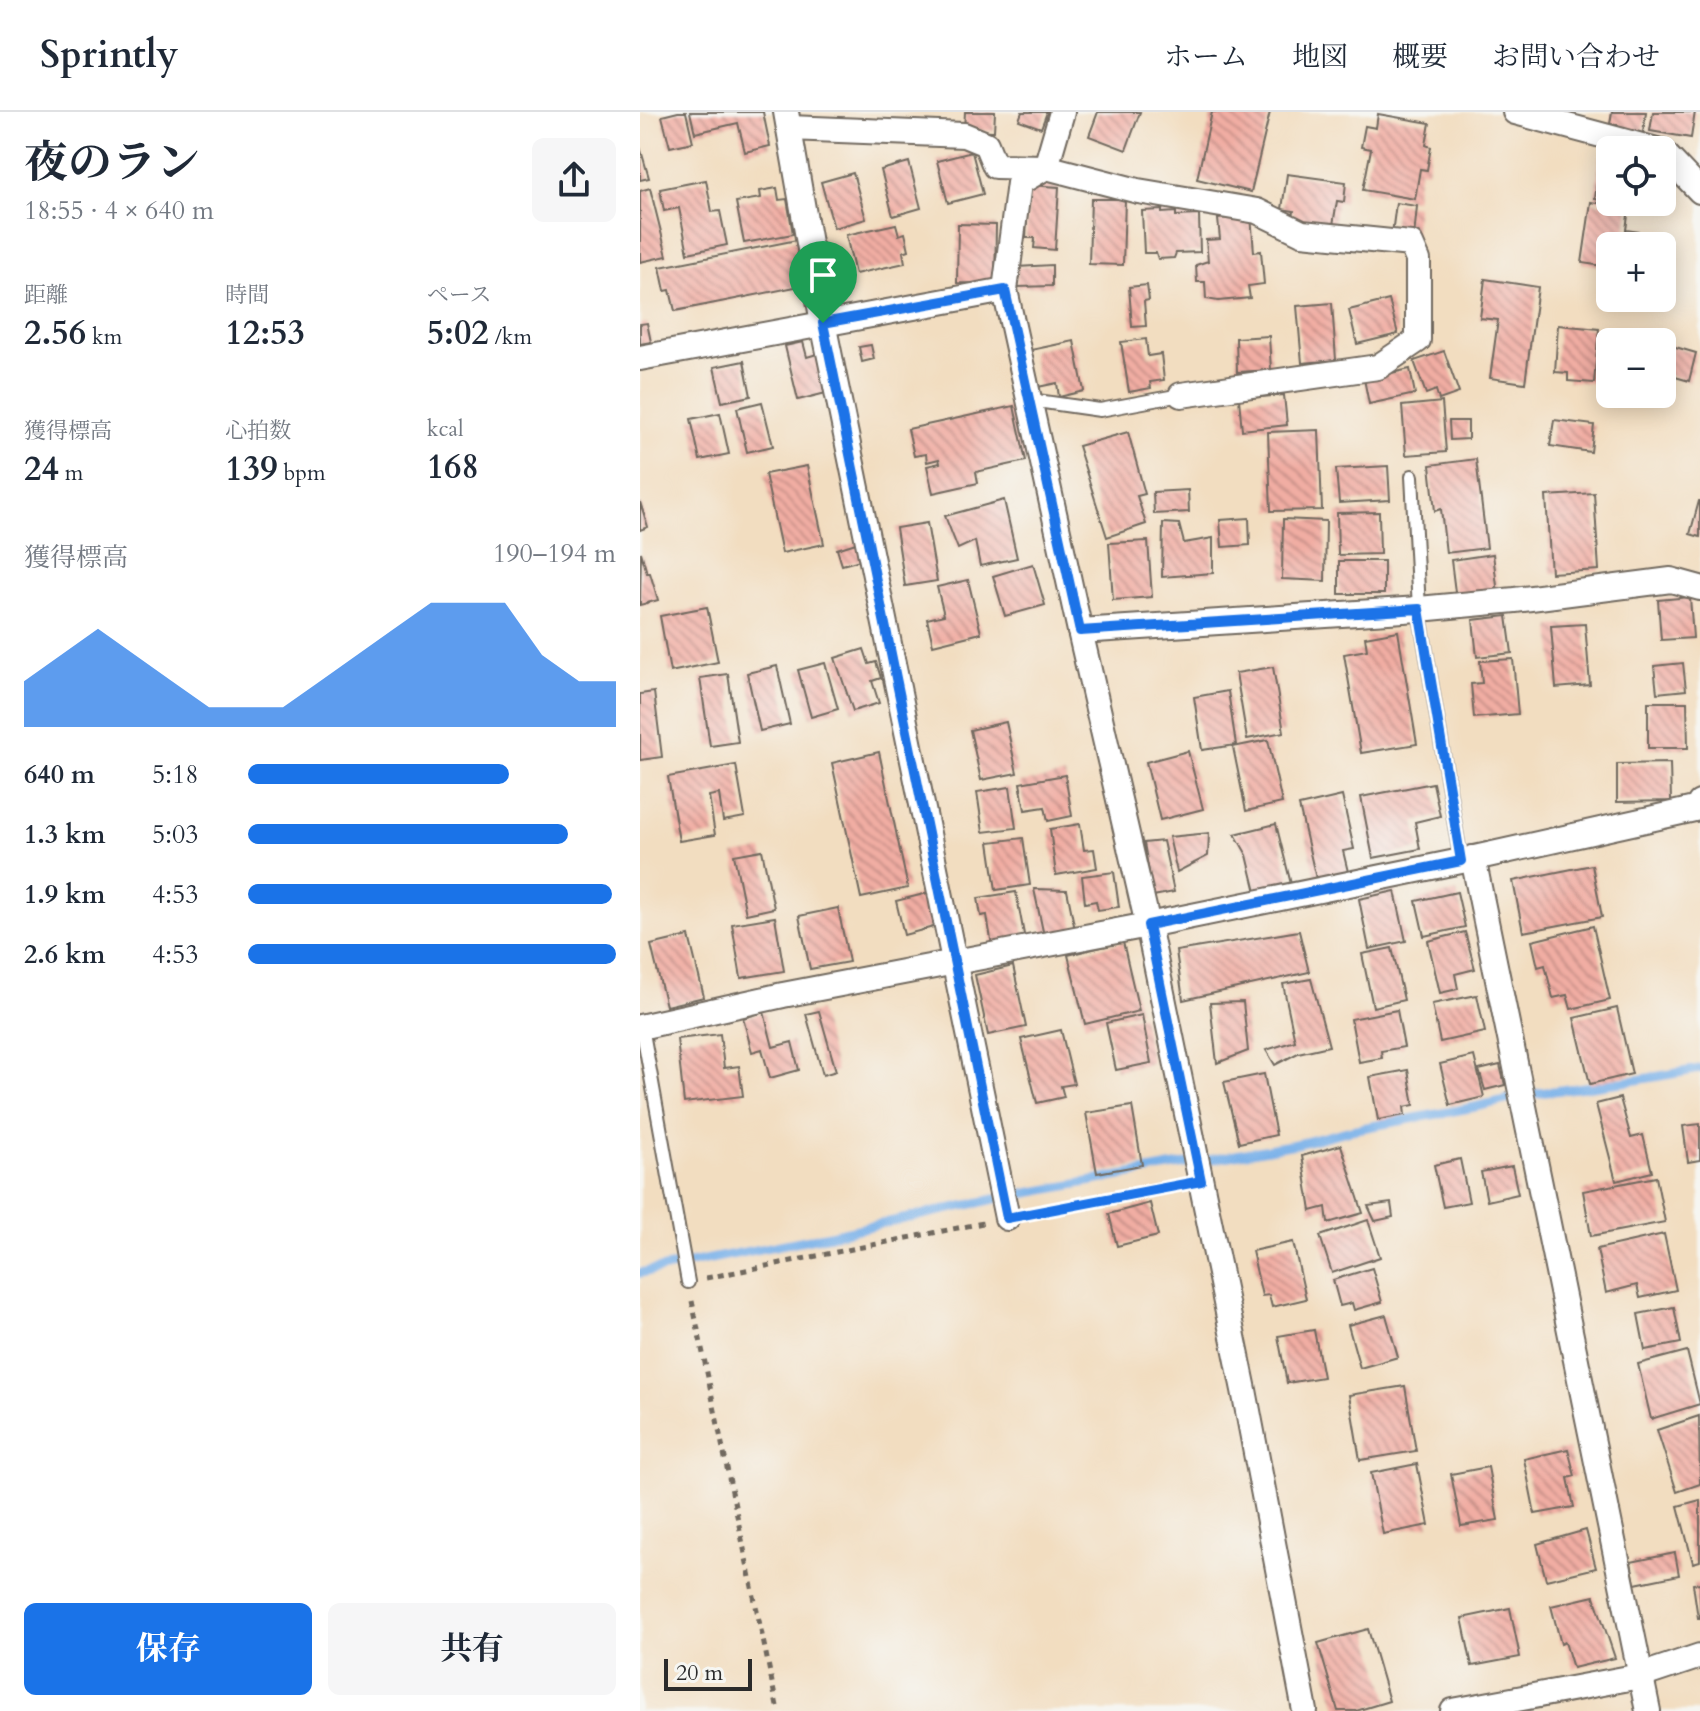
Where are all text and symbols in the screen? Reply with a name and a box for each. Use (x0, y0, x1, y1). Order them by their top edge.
text: Sprintly (40, 29, 178, 81)
text: ホーム (1164, 38, 1248, 76)
text: 地図 (1292, 38, 1348, 76)
text: 概要 (1392, 38, 1448, 76)
text: お問い合わせ (1492, 38, 1660, 76)
text: 夜のラン (24, 133, 200, 193)
map controls (1596, 136, 1676, 408)
button: locate (1596, 136, 1676, 216)
button: share (532, 138, 616, 222)
text: 18:55 · 4 × 640 m (24, 193, 214, 228)
button: + (1596, 232, 1676, 312)
pin (789, 241, 857, 323)
icon: arrive (801, 253, 845, 297)
text: 距離 (24, 280, 68, 310)
text: 時間 (225, 280, 269, 310)
text: ペース (427, 280, 492, 310)
text: 2.56 (24, 310, 86, 356)
text: 12:53 (225, 310, 305, 356)
text: 5:02 (427, 310, 489, 356)
text: km (86, 322, 122, 352)
text: /km (489, 322, 532, 352)
button: − (1596, 328, 1676, 408)
text: kcal (427, 414, 464, 444)
text: 獲得標高 (24, 416, 112, 446)
text: 心拍数 (225, 416, 291, 446)
text: 168 (427, 444, 479, 490)
text: 24 (24, 446, 59, 492)
text: 139 (225, 446, 278, 492)
text: m (59, 458, 83, 488)
text: bpm (278, 458, 326, 488)
text: 190–194 m (493, 536, 616, 571)
text: 獲得標高 (24, 540, 128, 575)
text: 640 m (24, 757, 95, 792)
text: 5:18 (152, 757, 199, 792)
text: 1.3 km (24, 817, 105, 852)
text: 5:03 (152, 817, 199, 852)
text: 1.9 km (24, 877, 105, 912)
text: 4:53 (152, 877, 199, 912)
text: 2.6 km (24, 937, 105, 972)
text: 4:53 (152, 937, 199, 972)
button: 保存 (24, 1603, 312, 1695)
button: 共有 (328, 1603, 616, 1695)
scale bar (664, 1655, 752, 1691)
text: 20 m (676, 1658, 723, 1688)

